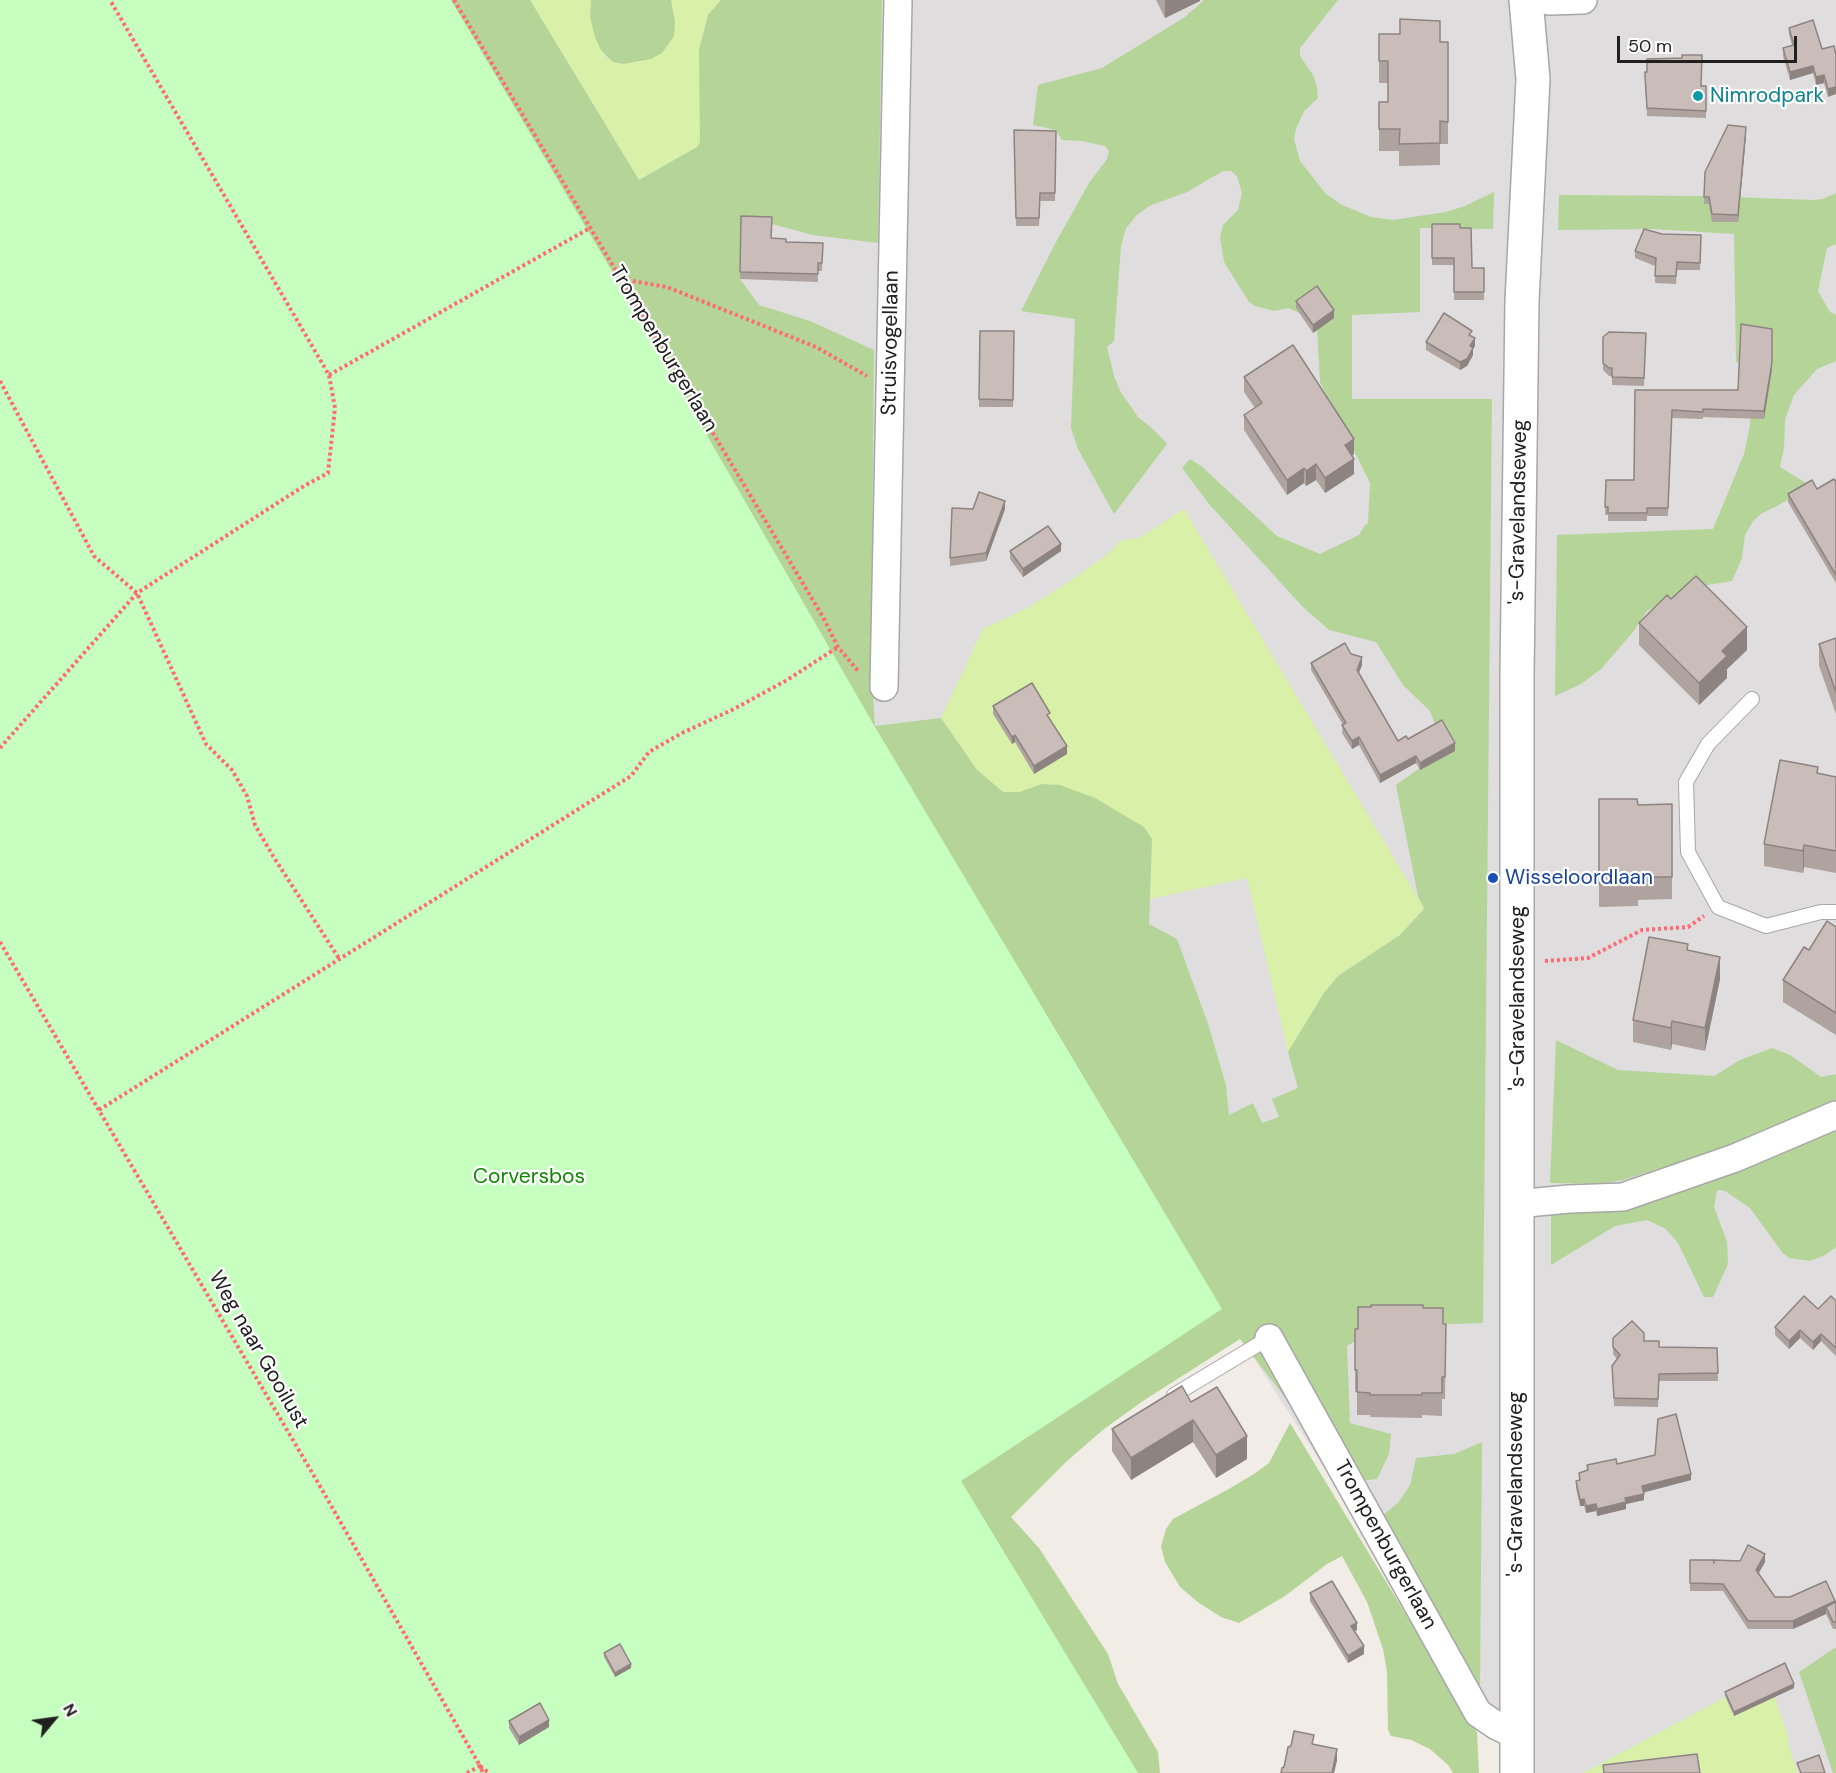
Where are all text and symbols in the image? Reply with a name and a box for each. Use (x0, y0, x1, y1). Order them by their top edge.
scale bar (1620, 24, 1800, 62)
text: 50 m (1628, 34, 1672, 58)
place label: Nimrodpark (1710, 83, 1824, 109)
marker: Nimrodpark (1691, 89, 1705, 103)
street label: Trompenburgerlaan (603, 261, 723, 437)
street label: Struisvogellaan (877, 270, 905, 416)
street label: 's-Gravelandseweg (1505, 419, 1533, 605)
place label: Wisseloordlaan (1505, 865, 1653, 891)
marker: Wisseloordlaan (1486, 871, 1500, 885)
street label: 's-Gravelandseweg (1505, 905, 1531, 1091)
park label: Corversbos (473, 1164, 585, 1190)
street label: Weg naar Gooilust (203, 1267, 313, 1433)
street label: 's-Gravelandseweg (1503, 1391, 1529, 1577)
street label: Trompenburgerlaan (1328, 1456, 1442, 1634)
north arrow (24, 1689, 84, 1749)
text: N (58, 1700, 82, 1720)

